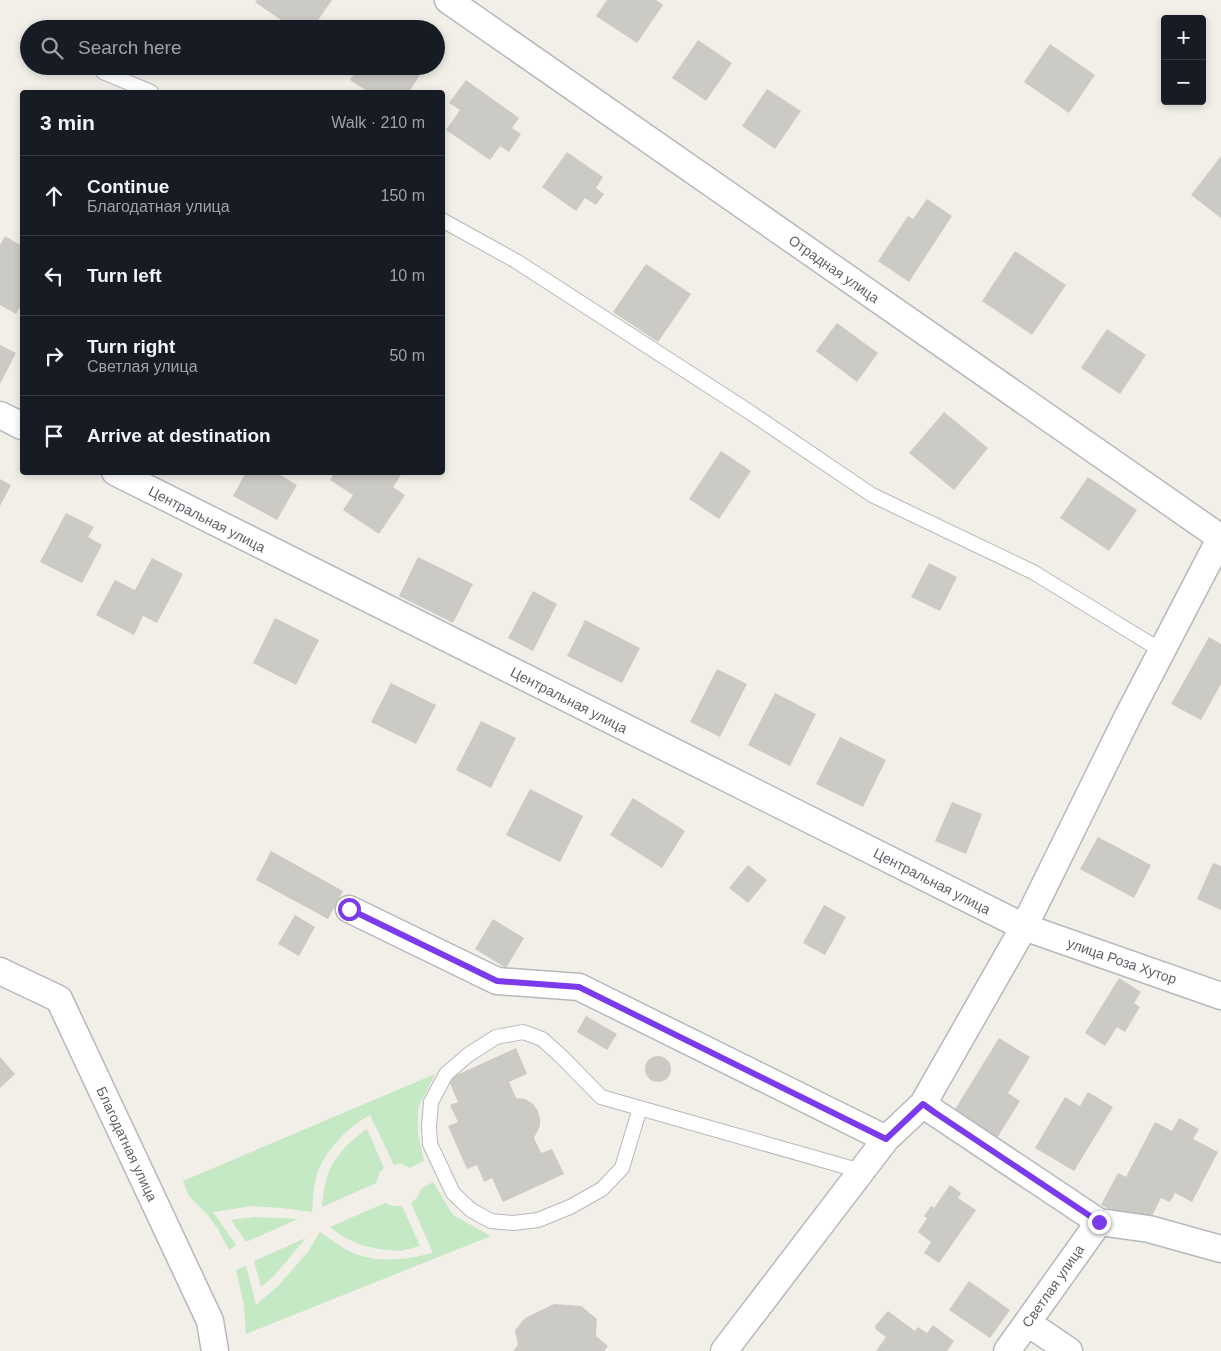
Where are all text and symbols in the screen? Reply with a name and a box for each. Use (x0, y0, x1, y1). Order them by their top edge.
map controls (1161, 15, 1206, 105)
button: + (1161, 15, 1206, 60)
search box (20, 20, 445, 75)
icon: search (38, 34, 66, 62)
text: Search here (78, 37, 182, 58)
button: − (1161, 60, 1206, 105)
text: 3 min (40, 111, 95, 134)
text: Walk · 210 m (331, 114, 425, 131)
text: Continue (87, 176, 169, 197)
icon: ahead (40, 182, 68, 210)
text: 150 m (381, 187, 425, 204)
text: Благодатная улица (87, 198, 230, 215)
street label: Отрадная улица (786, 232, 882, 306)
icon: left (40, 262, 68, 290)
text: Turn left (87, 265, 162, 286)
text: 10 m (389, 267, 425, 284)
text: Turn right (87, 336, 175, 357)
icon: right (40, 342, 68, 370)
text: 50 m (389, 347, 425, 364)
text: Светлая улица (87, 358, 198, 375)
icon: arrive (40, 422, 68, 450)
text: Arrive at destination (87, 425, 271, 446)
street label: Центральная улица (146, 483, 268, 555)
street label: Центральная улица (508, 664, 630, 736)
street label: Центральная улица (871, 845, 993, 917)
route start (338, 898, 361, 921)
street label: улица Роза Хутор (1065, 935, 1179, 987)
street label: Благодатная улица (93, 1084, 161, 1204)
route end (1088, 1211, 1111, 1234)
street label: Светлая улица (1019, 1242, 1087, 1330)

